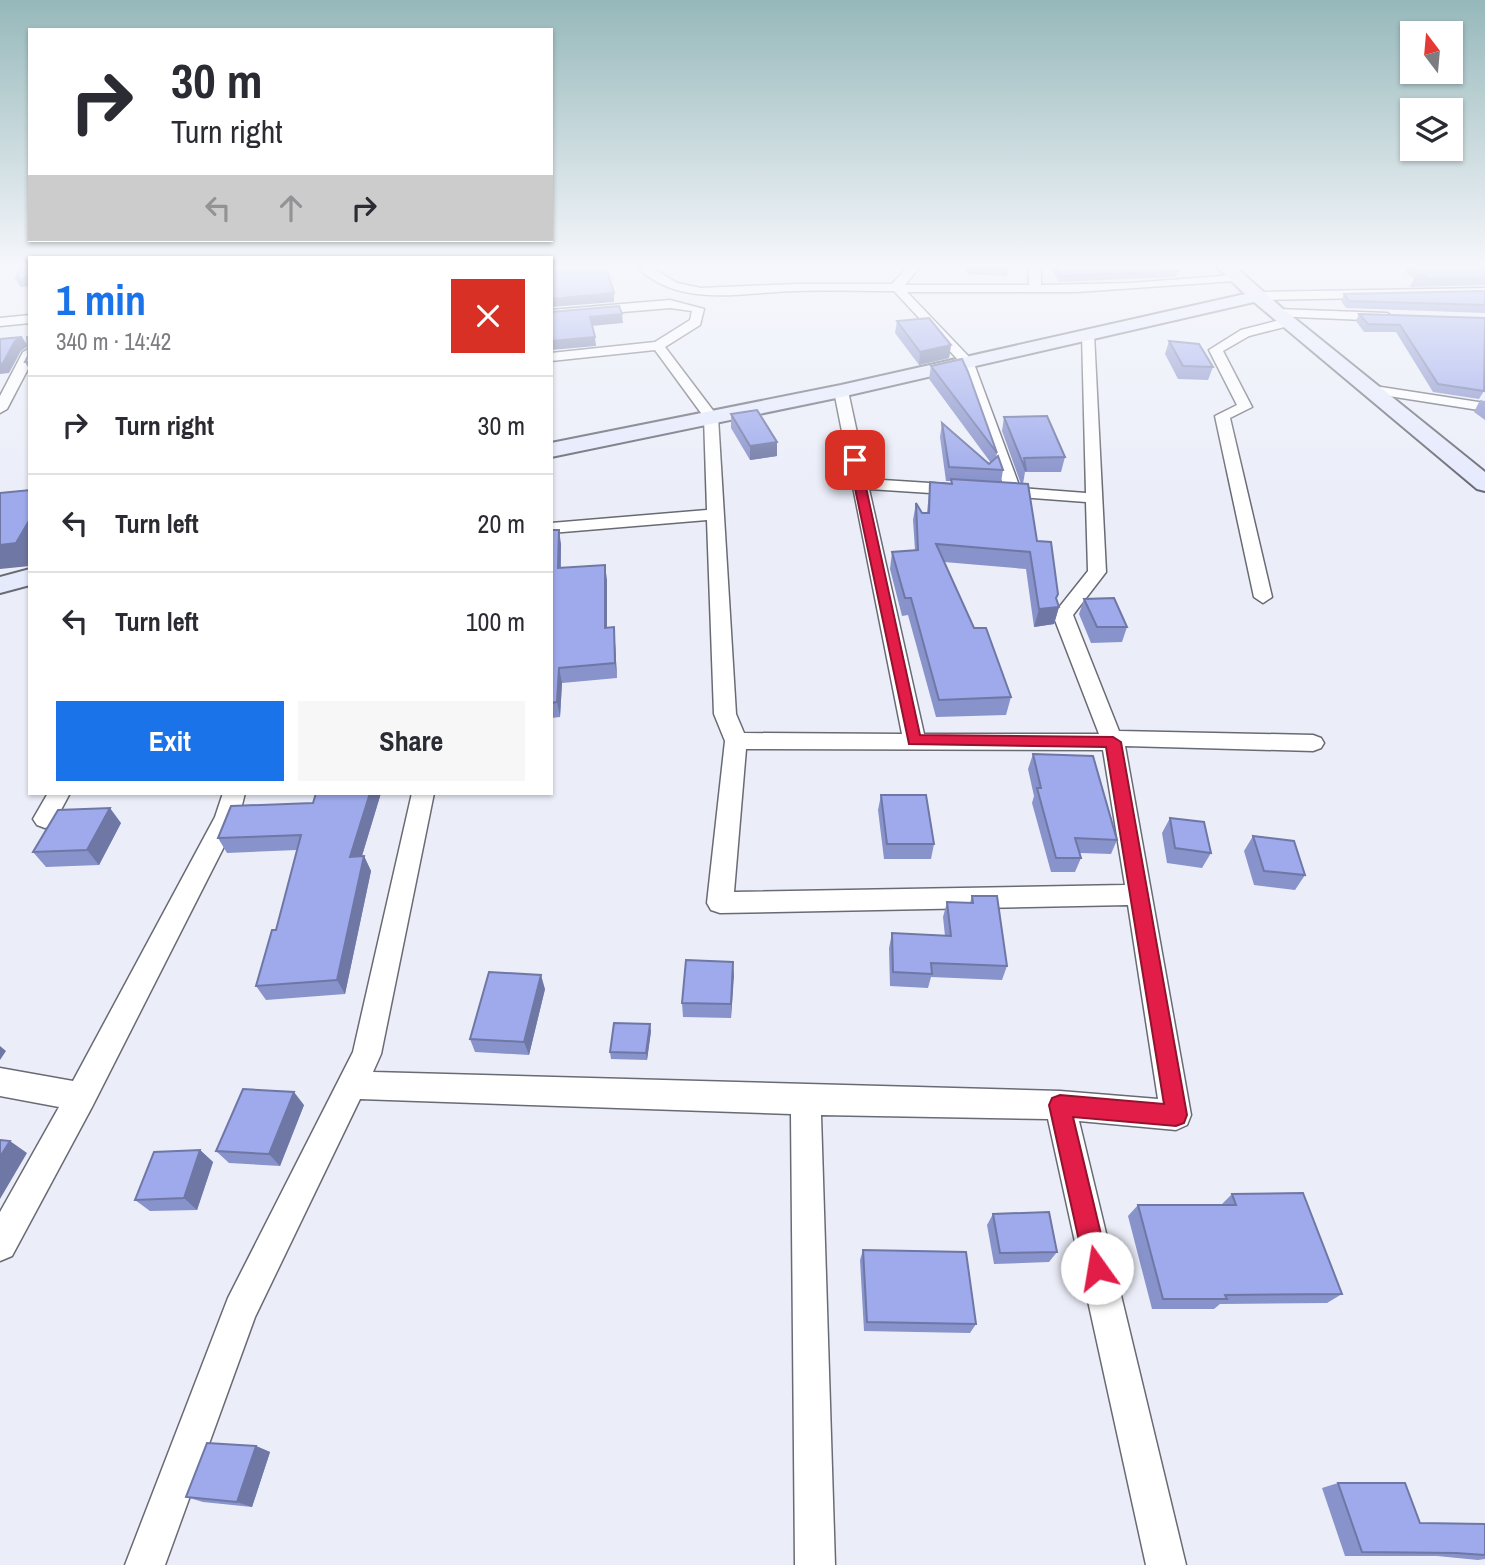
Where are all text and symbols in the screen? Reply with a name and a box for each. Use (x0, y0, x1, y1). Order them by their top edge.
north arrow (1400, 21, 1463, 84)
map controls (1400, 21, 1463, 161)
text: 30 m (171, 47, 263, 113)
icon: right (56, 56, 147, 147)
button: layers (1400, 98, 1463, 161)
text: Turn right (171, 110, 283, 153)
icon: left (199, 189, 237, 227)
icon: ahead (272, 189, 310, 227)
icon: right (345, 189, 383, 227)
text: 1 min (56, 272, 146, 328)
button: close (451, 279, 525, 353)
text: 340 m · 14:42 (56, 326, 171, 357)
icon: right (56, 406, 94, 444)
text: Turn right (115, 408, 214, 443)
text: 30 m (478, 408, 525, 443)
pin (825, 430, 885, 490)
icon: arrive (836, 441, 874, 479)
icon: left (56, 504, 94, 542)
text: Turn left (115, 506, 199, 541)
text: 20 m (478, 506, 525, 541)
icon: left (56, 602, 94, 640)
text: Turn left (115, 604, 199, 639)
text: 100 m (466, 604, 525, 639)
button: Exit (56, 701, 284, 781)
button: Share (298, 701, 525, 781)
position arrow (1060, 1231, 1134, 1305)

